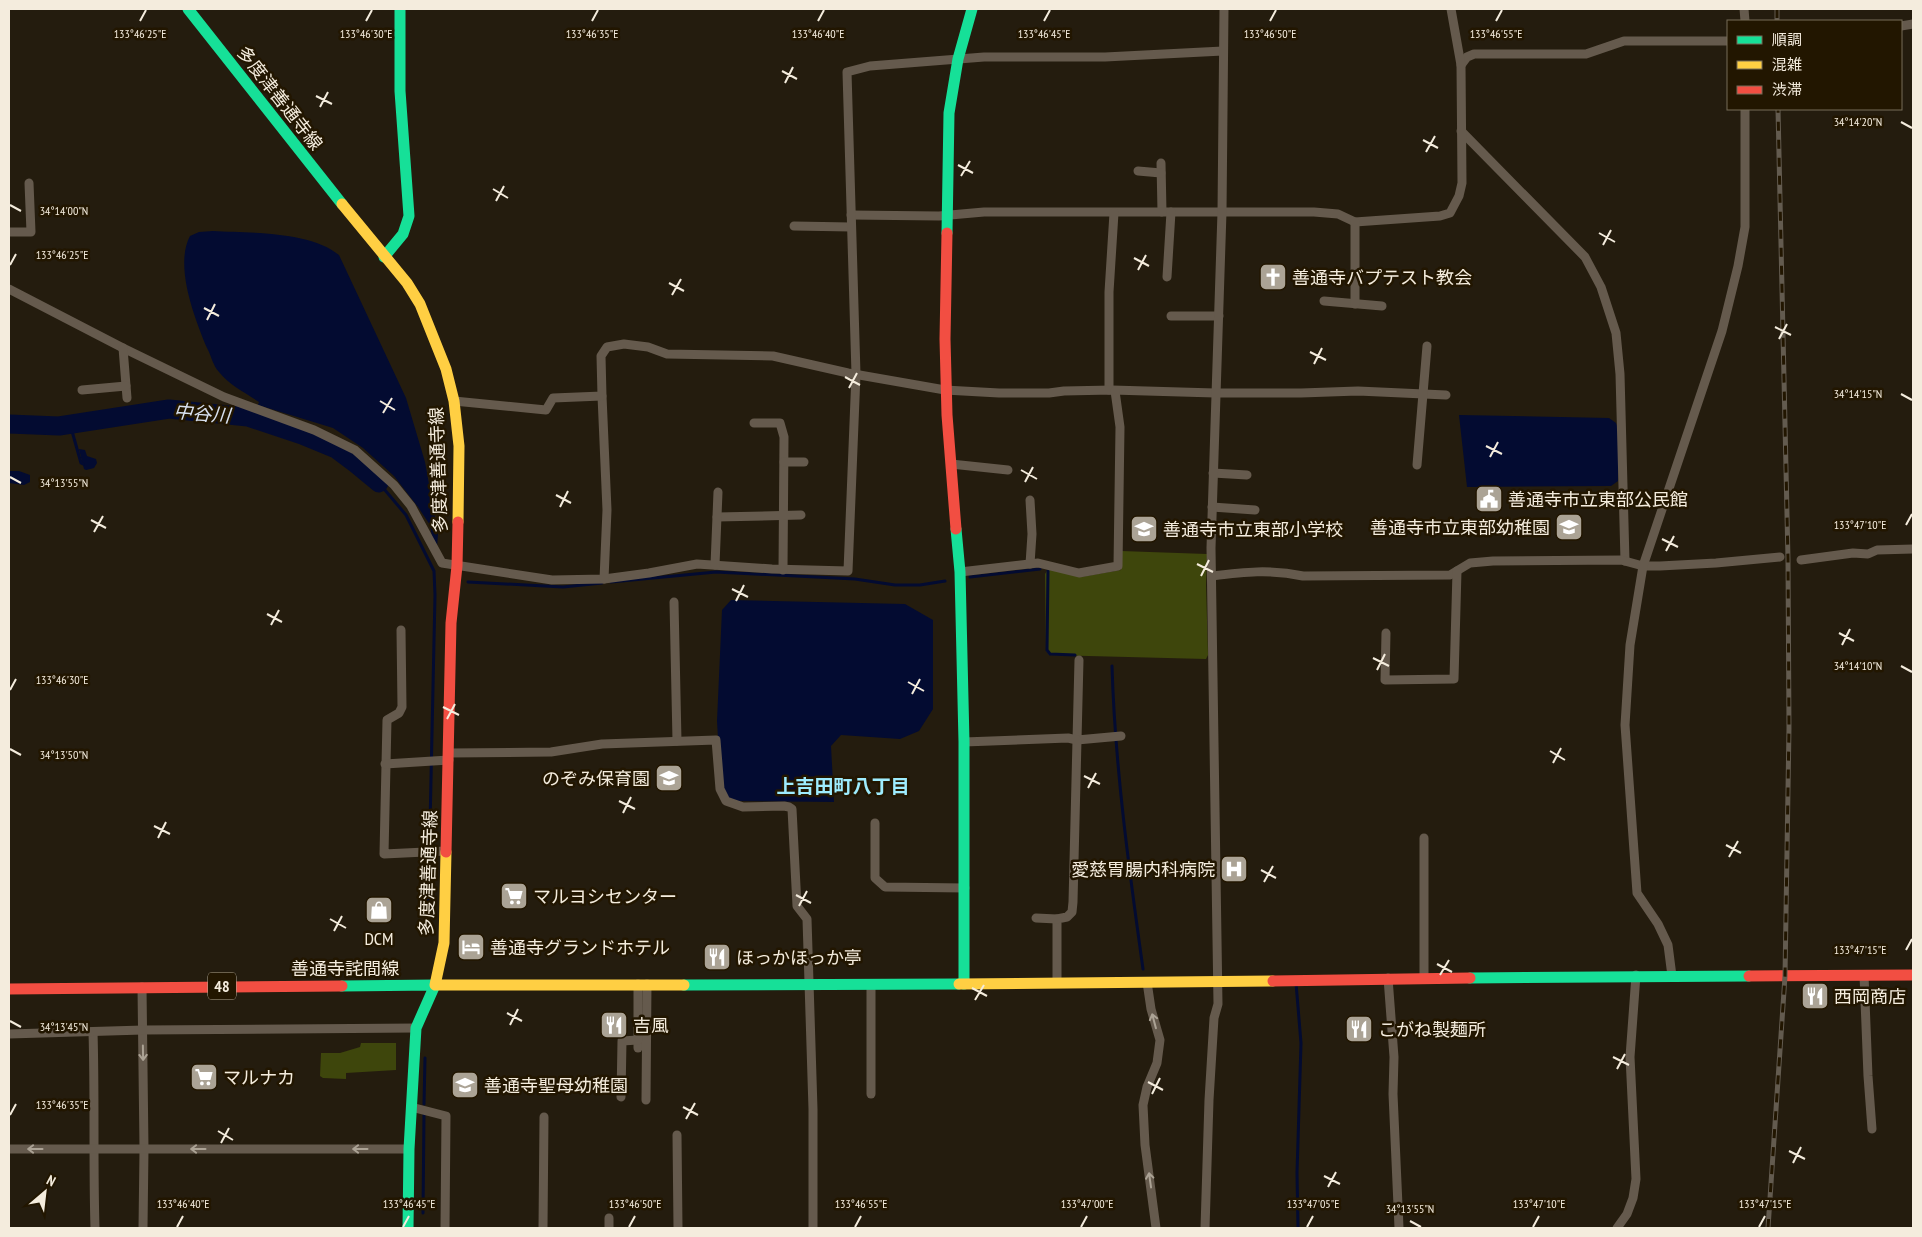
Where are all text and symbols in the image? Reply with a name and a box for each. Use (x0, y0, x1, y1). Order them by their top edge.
legend (1727, 20, 1902, 110)
text: 133°46'25"E (114, 26, 166, 41)
text: 133°46'30"E (340, 26, 392, 41)
text: 133°46'35"E (566, 26, 618, 41)
text: 133°46'40"E (792, 26, 844, 41)
text: 133°46'45"E (1018, 26, 1070, 41)
text: 133°46'50"E (1244, 26, 1296, 41)
text: 133°46'55"E (1470, 26, 1522, 41)
text: 順調 (1772, 30, 1802, 49)
street label: 多度津善通寺線 (232, 41, 328, 155)
text: 混雑 (1772, 55, 1802, 74)
text: 渋滞 (1772, 80, 1802, 99)
text: 34°14'20"N (1834, 114, 1882, 129)
text: 34°14'00"N (40, 203, 88, 218)
text: 133°46'25"E (36, 247, 88, 262)
church icon: 善通寺バプテスト教会 (1258, 262, 1288, 292)
place label: 善通寺バプテスト教会 (1292, 266, 1472, 289)
text: 34°14'15"N (1834, 386, 1882, 401)
water label: 中谷川 (173, 399, 233, 428)
street label: 多度津善通寺線 (424, 407, 452, 533)
text: 34°13'55"N (40, 475, 88, 490)
public building icon: 善通寺市立東部公民館 (1474, 484, 1504, 514)
place label: 善通寺市立東部公民館 (1508, 488, 1688, 511)
school or university icon: 善通寺市立東部幼稚園 (1554, 512, 1584, 542)
school or university icon: 善通寺市立東部小学校 (1129, 514, 1159, 544)
place label: 善通寺市立東部幼稚園 (1370, 516, 1550, 539)
text: 133°47'10"E (1834, 517, 1886, 532)
place label: 善通寺市立東部小学校 (1163, 518, 1343, 541)
text: 34°14'10"N (1834, 658, 1882, 673)
text: 133°46'30"E (36, 672, 88, 687)
text: 34°13'50"N (40, 747, 88, 762)
school or university icon: のぞみ保育園 (654, 763, 684, 793)
place label: のぞみ保育園 (542, 767, 650, 790)
district label: 上吉田町八丁目 (776, 774, 910, 798)
street label: 多度津善通寺線 (414, 810, 442, 936)
hospital icon: 愛慈胃腸内科病院 (1219, 854, 1249, 884)
place label: 愛慈胃腸内科病院 (1071, 858, 1215, 881)
supermarket icon: マルヨシセンター (499, 881, 529, 911)
place label: マルヨシセンター (533, 885, 677, 908)
shop icon: DCM (364, 895, 394, 925)
place label: DCM (364, 927, 394, 950)
hotel icon: 善通寺グランドホテル (456, 932, 486, 962)
place label: 善通寺グランドホテル (490, 936, 670, 959)
restaurant icon: ほっかほっか亭 (702, 942, 732, 972)
text: 133°47'15"E (1834, 942, 1886, 957)
place label: ほっかほっか亭 (736, 946, 862, 969)
street label: 善通寺詫間線 (291, 957, 399, 980)
road number: 48 (208, 972, 236, 999)
restaurant icon: 西岡商店 (1800, 981, 1830, 1011)
place label: 西岡商店 (1834, 985, 1906, 1008)
restaurant icon: 吉風 (599, 1010, 629, 1040)
place label: 吉風 (633, 1014, 669, 1037)
one-way arrow (1149, 1014, 1159, 1030)
restaurant icon: こがね製麺所 (1344, 1014, 1374, 1044)
place label: こがね製麺所 (1378, 1018, 1486, 1041)
text: 34°13'45"N (40, 1019, 88, 1034)
one-way arrow (138, 1045, 148, 1061)
supermarket icon: マルナカ (189, 1062, 219, 1092)
place label: マルナカ (223, 1066, 295, 1089)
school or university icon: 善通寺聖母幼稚園 (450, 1070, 480, 1100)
place label: 善通寺聖母幼稚園 (484, 1074, 628, 1097)
text: 133°46'35"E (36, 1097, 88, 1112)
one-way arrow (27, 1144, 44, 1154)
one-way arrow (190, 1144, 206, 1154)
one-way arrow (352, 1144, 368, 1154)
north arrow (20, 1167, 70, 1217)
text: N (44, 1171, 59, 1190)
one-way arrow (1144, 1172, 1154, 1188)
text: 133°46'40"E (157, 1196, 209, 1211)
text: 133°46'45"E (383, 1196, 435, 1211)
text: 133°46'50"E (609, 1196, 661, 1211)
text: 133°46'55"E (835, 1196, 887, 1211)
text: 133°47'00"E (1061, 1196, 1113, 1211)
text: 133°47'05"E (1287, 1196, 1339, 1211)
text: 133°47'10"E (1513, 1196, 1565, 1211)
text: 133°47'15"E (1739, 1196, 1791, 1211)
text: 34°13'55"N (1386, 1201, 1434, 1216)

